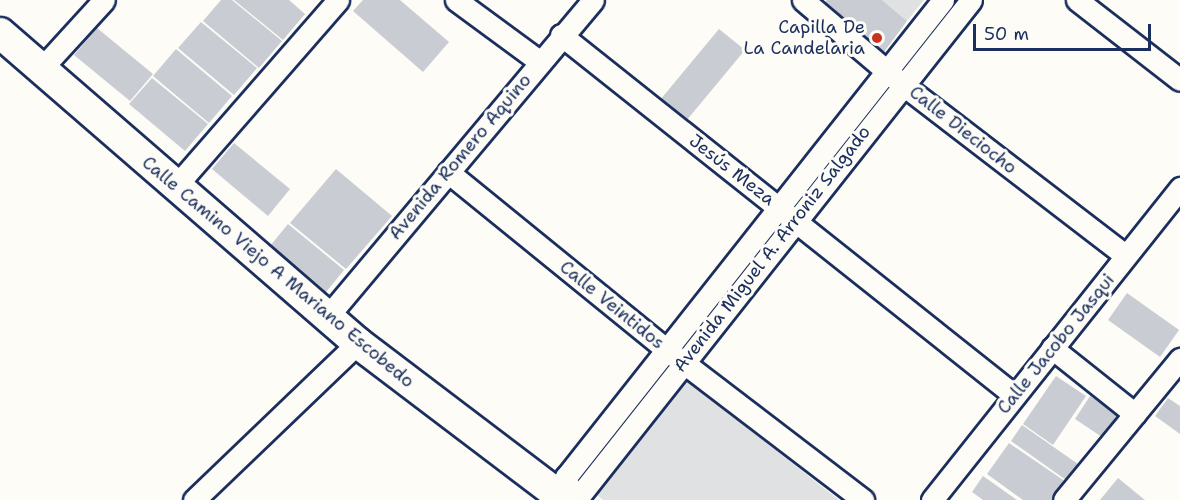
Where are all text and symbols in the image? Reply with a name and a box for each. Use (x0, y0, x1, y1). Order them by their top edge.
scale bar (976, 12, 1154, 50)
place label: Capilla De La Candelaria (744, 17, 865, 60)
text: 50 m (984, 22, 1029, 46)
marker: Capilla De La Candelaria (870, 31, 884, 45)
street label: Avenida Romero Aquino (384, 70, 536, 244)
street label: Calle Dieciocho (905, 81, 1021, 179)
street label: Avenida Miguel A. Arroniz Salgado (669, 122, 875, 376)
street label: Jesús Meza (685, 130, 779, 210)
street label: Calle Camino Viejo A Mariano Escobedo (138, 152, 418, 392)
street label: Calle Veintidos (555, 256, 669, 354)
street label: Calle Jacobo Jasqui (993, 270, 1119, 418)

